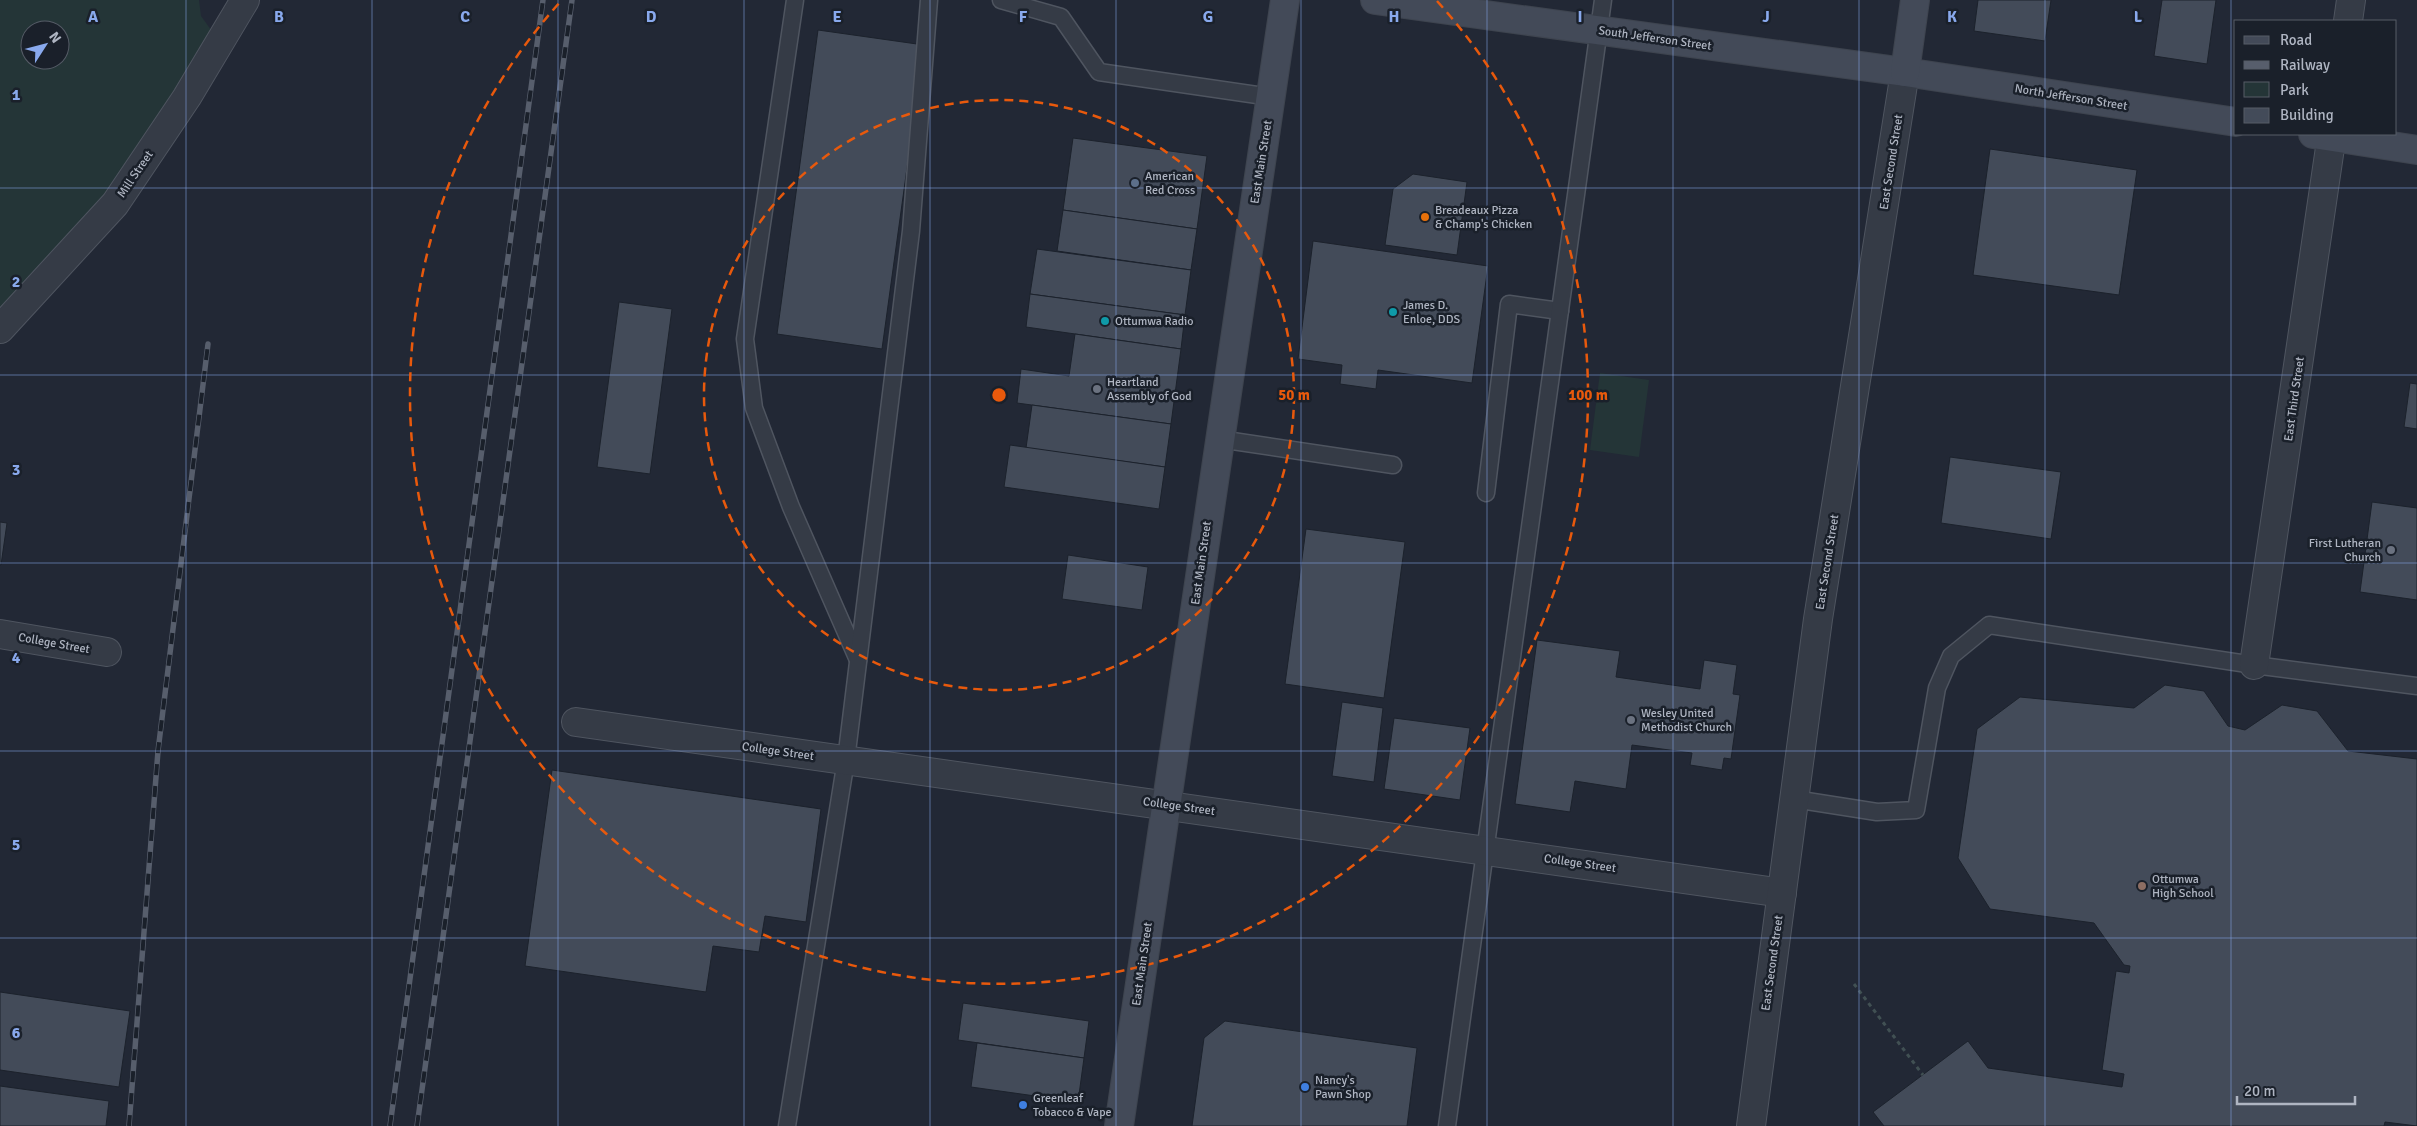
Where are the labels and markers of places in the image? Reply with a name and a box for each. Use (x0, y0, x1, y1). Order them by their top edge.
place label: American Red Cross (1145, 169, 1195, 198)
marker: American Red Cross (1129, 177, 1141, 189)
place label: Breadeaux Pizza & Champ's Chicken (1435, 203, 1532, 232)
marker: Breadeaux Pizza & Champ's Chicken (1419, 211, 1431, 223)
place label: James D. Enloe, DDS (1403, 298, 1460, 327)
marker: James D. Enloe, DDS (1387, 306, 1399, 318)
place label: Ottumwa Radio (1115, 314, 1193, 329)
marker: Ottumwa Radio (1099, 315, 1111, 327)
place label: Heartland Assembly of God (1107, 375, 1192, 404)
marker: Heartland Assembly of God (1091, 383, 1103, 395)
centre of rings (990, 386, 1008, 404)
place label: First Lutheran Church (2309, 536, 2381, 565)
marker: First Lutheran Church (2385, 544, 2397, 556)
place label: Wesley United Methodist Church (1641, 706, 1732, 735)
marker: Wesley United Methodist Church (1625, 714, 1637, 726)
place label: Ottumwa High School (2152, 872, 2214, 901)
marker: Ottumwa High School (2136, 880, 2148, 892)
place label: Nancy's Pawn Shop (1315, 1073, 1371, 1102)
marker: Nancy's Pawn Shop (1299, 1081, 1311, 1093)
place label: Greenleaf Tobacco & Vape (1033, 1091, 1112, 1120)
marker: Greenleaf Tobacco & Vape (1017, 1099, 1029, 1111)

